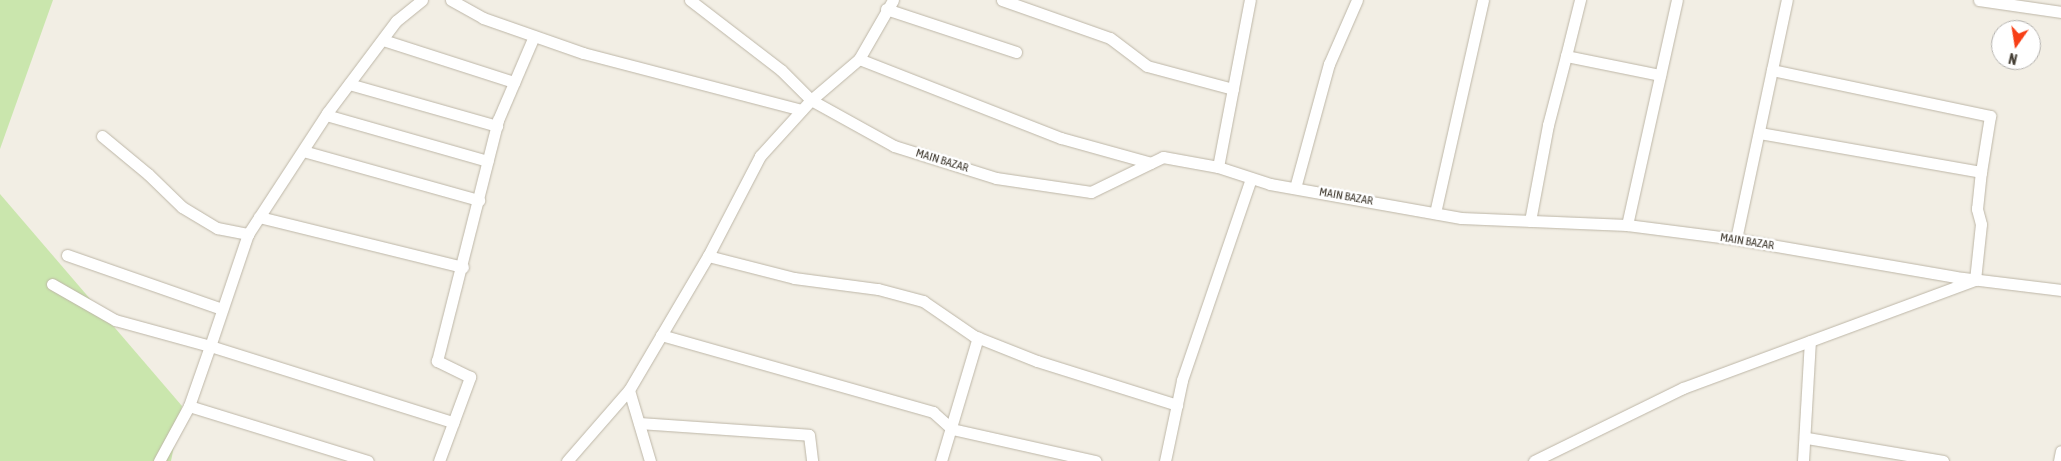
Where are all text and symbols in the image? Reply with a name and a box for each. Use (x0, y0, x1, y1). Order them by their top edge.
north arrow (1991, 20, 2041, 70)
text: N (2007, 50, 2019, 67)
street label: MAIN BAZAR (914, 146, 970, 176)
street label: MAIN BAZAR (1318, 185, 1374, 209)
street label: MAIN BAZAR (1719, 231, 1775, 253)

